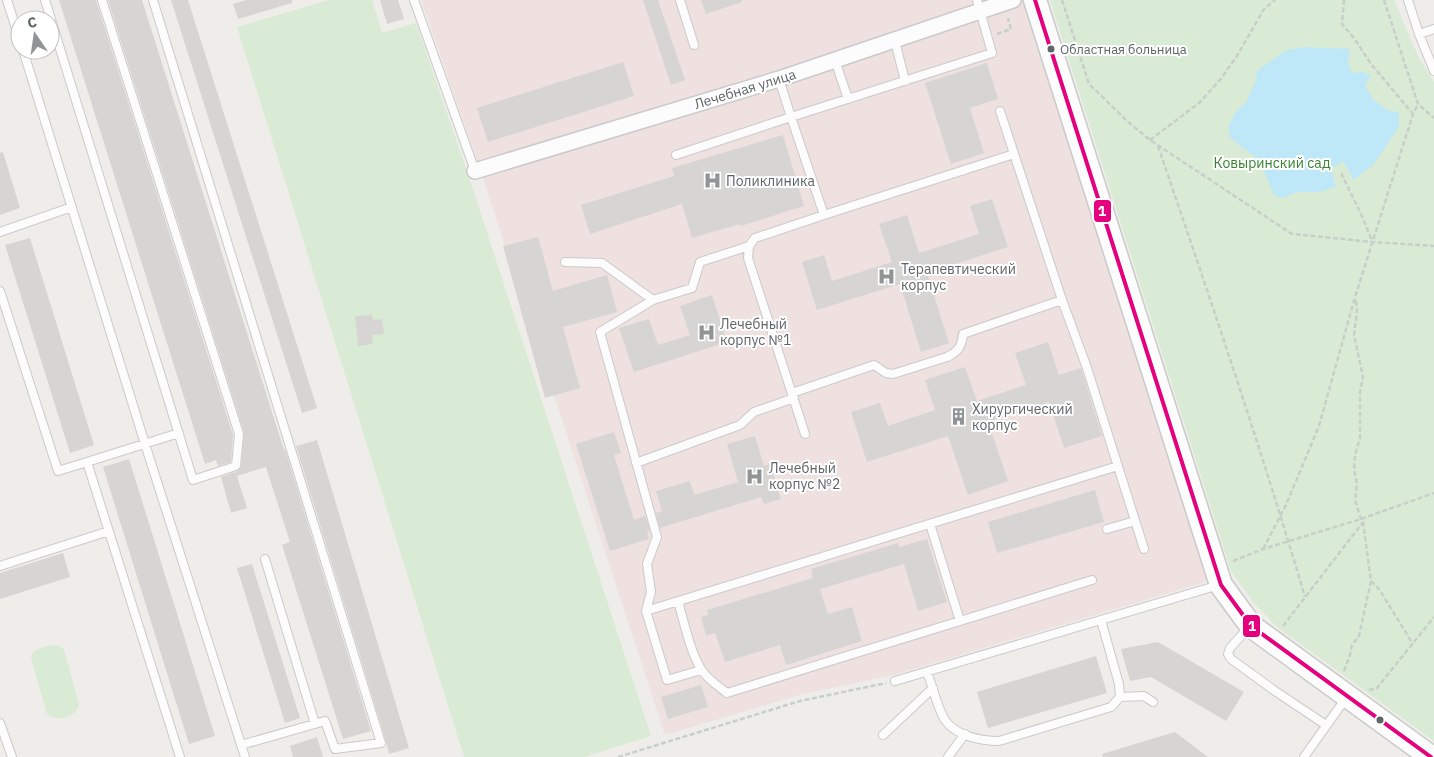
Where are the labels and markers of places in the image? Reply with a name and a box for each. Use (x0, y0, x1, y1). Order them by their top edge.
place label: Областная больница (1060, 41, 1187, 58)
marker: Областная больница (1046, 44, 1056, 54)
hospital icon: Поликлиника (702, 171, 722, 191)
place label: Поликлиника (726, 172, 815, 190)
place label: Терапевтический корпус (901, 260, 1016, 294)
hospital icon: Терапевтический корпус (877, 267, 897, 287)
place label: Лечебный корпус №1 (720, 315, 791, 349)
hospital icon: Лечебный корпус №1 (696, 322, 716, 342)
place label: Хирургический корпус (972, 400, 1073, 434)
building icon: Хирургический корпус (948, 407, 968, 427)
place label: Лечебный корпус №2 (769, 459, 840, 493)
hospital icon: Лечебный корпус №2 (745, 466, 765, 486)
unlabelled marker (1375, 715, 1385, 725)

